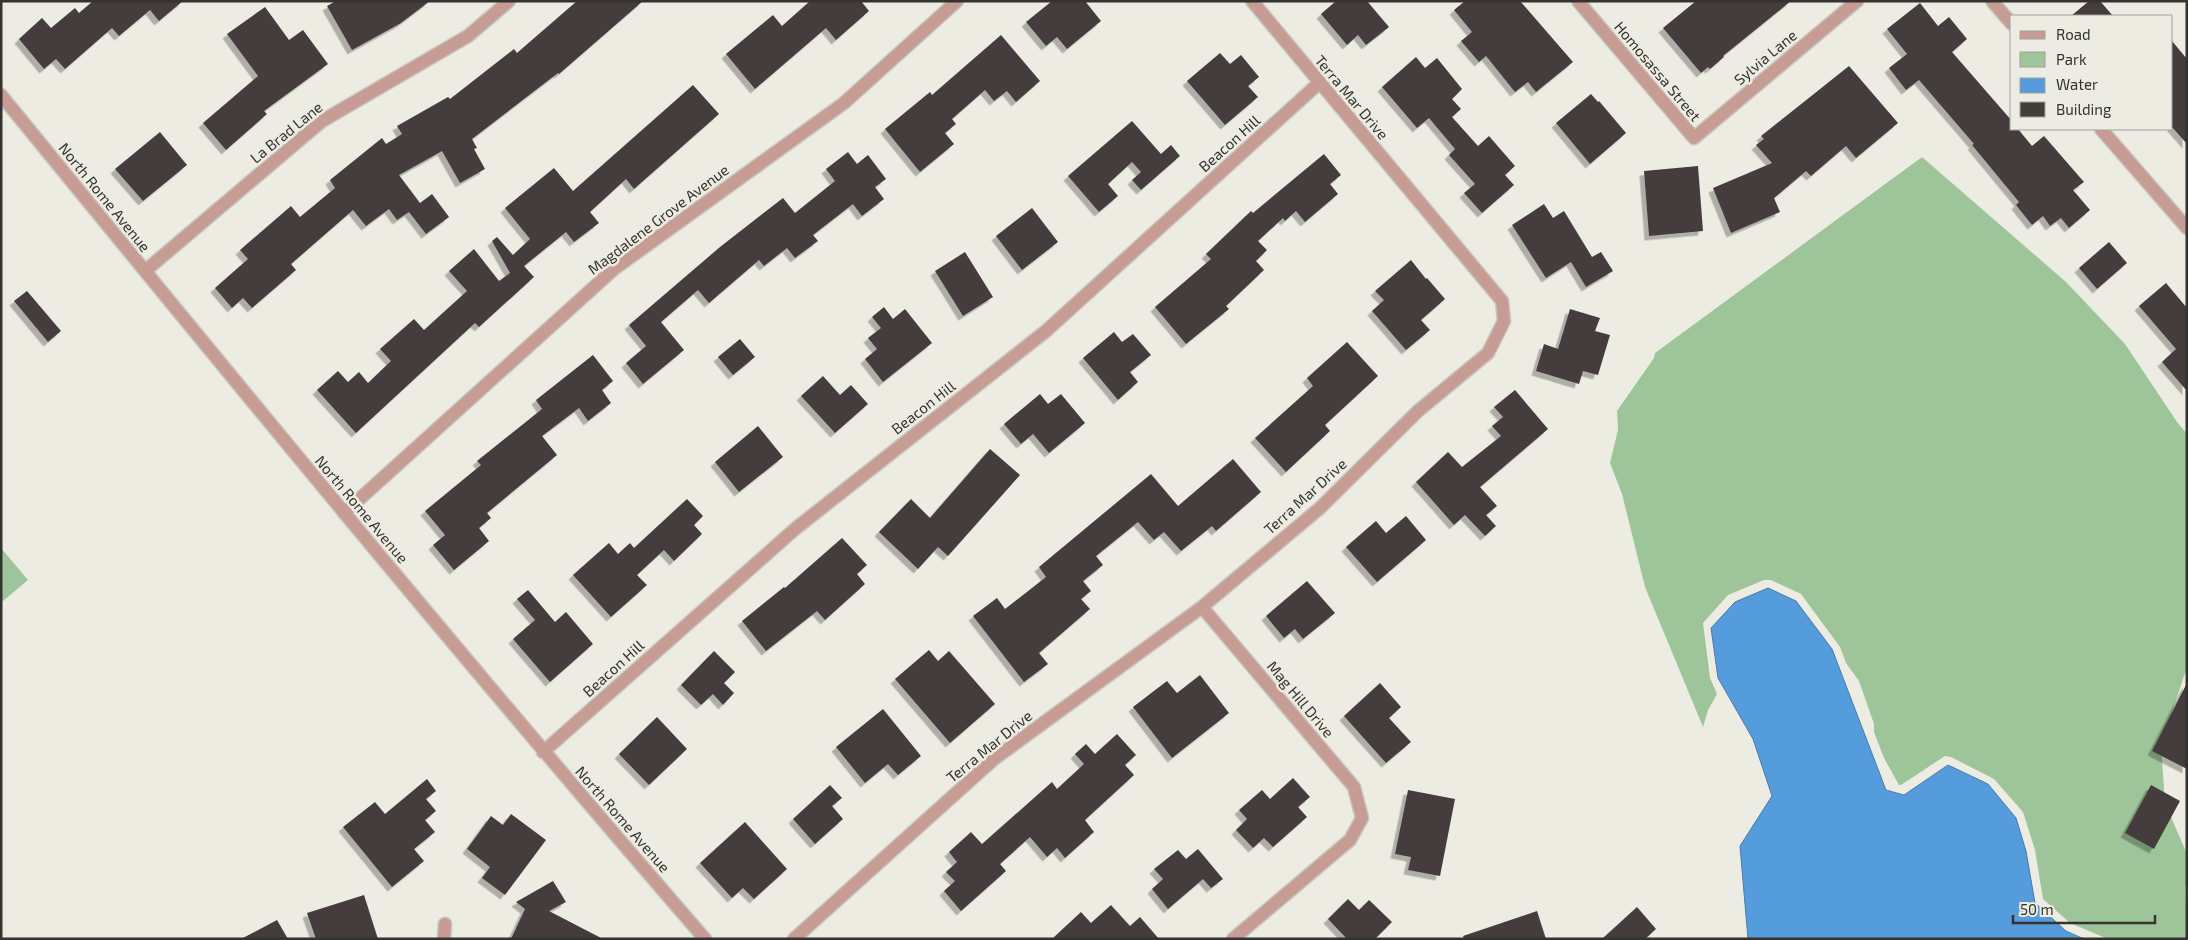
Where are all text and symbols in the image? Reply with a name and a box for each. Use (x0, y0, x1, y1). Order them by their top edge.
legend (2010, 15, 2173, 130)
street label: Homosassa Street (1611, 18, 1705, 125)
text: Road (2056, 25, 2091, 43)
street label: Sylvia Lane (1730, 26, 1800, 88)
text: Park (2056, 50, 2087, 68)
street label: Terra Mar Drive (1311, 51, 1393, 143)
text: Water (2056, 75, 2098, 93)
street label: La Brad Lane (246, 97, 326, 167)
text: Building (2056, 100, 2112, 118)
street label: Beacon Hill (1195, 111, 1264, 175)
street label: North Rome Avenue (56, 139, 154, 255)
street label: Magdalene Grove Avenue (584, 160, 732, 278)
street label: Beacon Hill (887, 376, 959, 438)
street label: North Rome Avenue (312, 451, 412, 567)
street label: Terra Mar Drive (1260, 454, 1350, 538)
street label: Beacon Hill (579, 636, 648, 700)
street label: Mag Hill Drive (1264, 657, 1338, 741)
street label: Terra Mar Drive (943, 706, 1035, 786)
street label: North Rome Avenue (572, 762, 674, 876)
scale bar (2013, 892, 2156, 924)
text: 50 m (2020, 900, 2054, 918)

